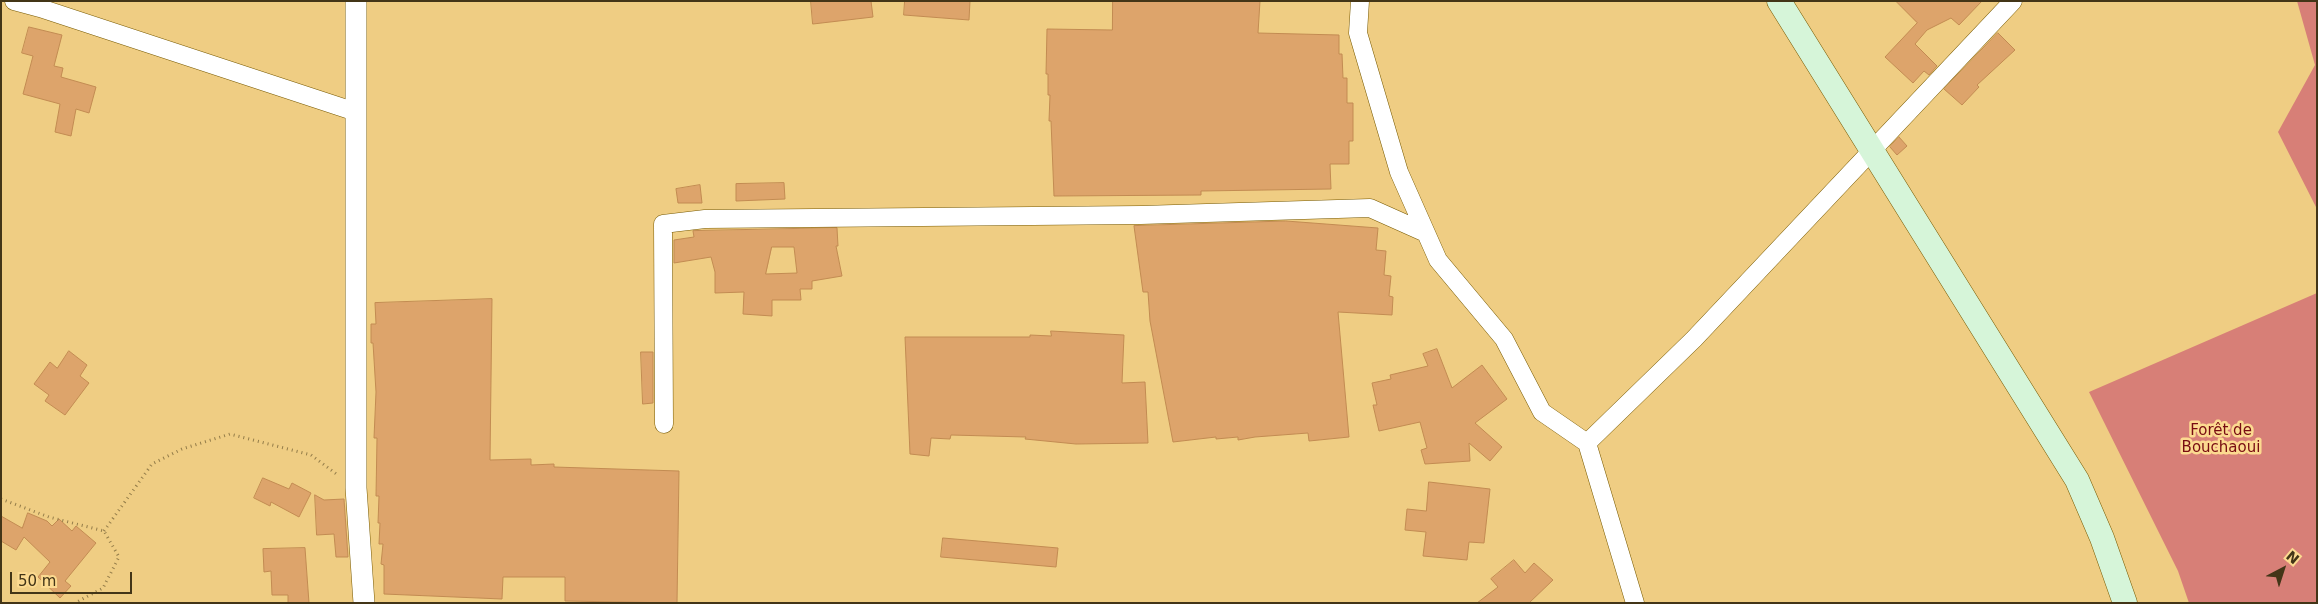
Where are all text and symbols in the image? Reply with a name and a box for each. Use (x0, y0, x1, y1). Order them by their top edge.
park label: Forêt de Bouchaoui (2182, 422, 2260, 457)
north arrow (2258, 544, 2308, 594)
text: N (2283, 548, 2302, 567)
scale bar (12, 562, 135, 594)
text: 50 m (18, 572, 56, 590)

